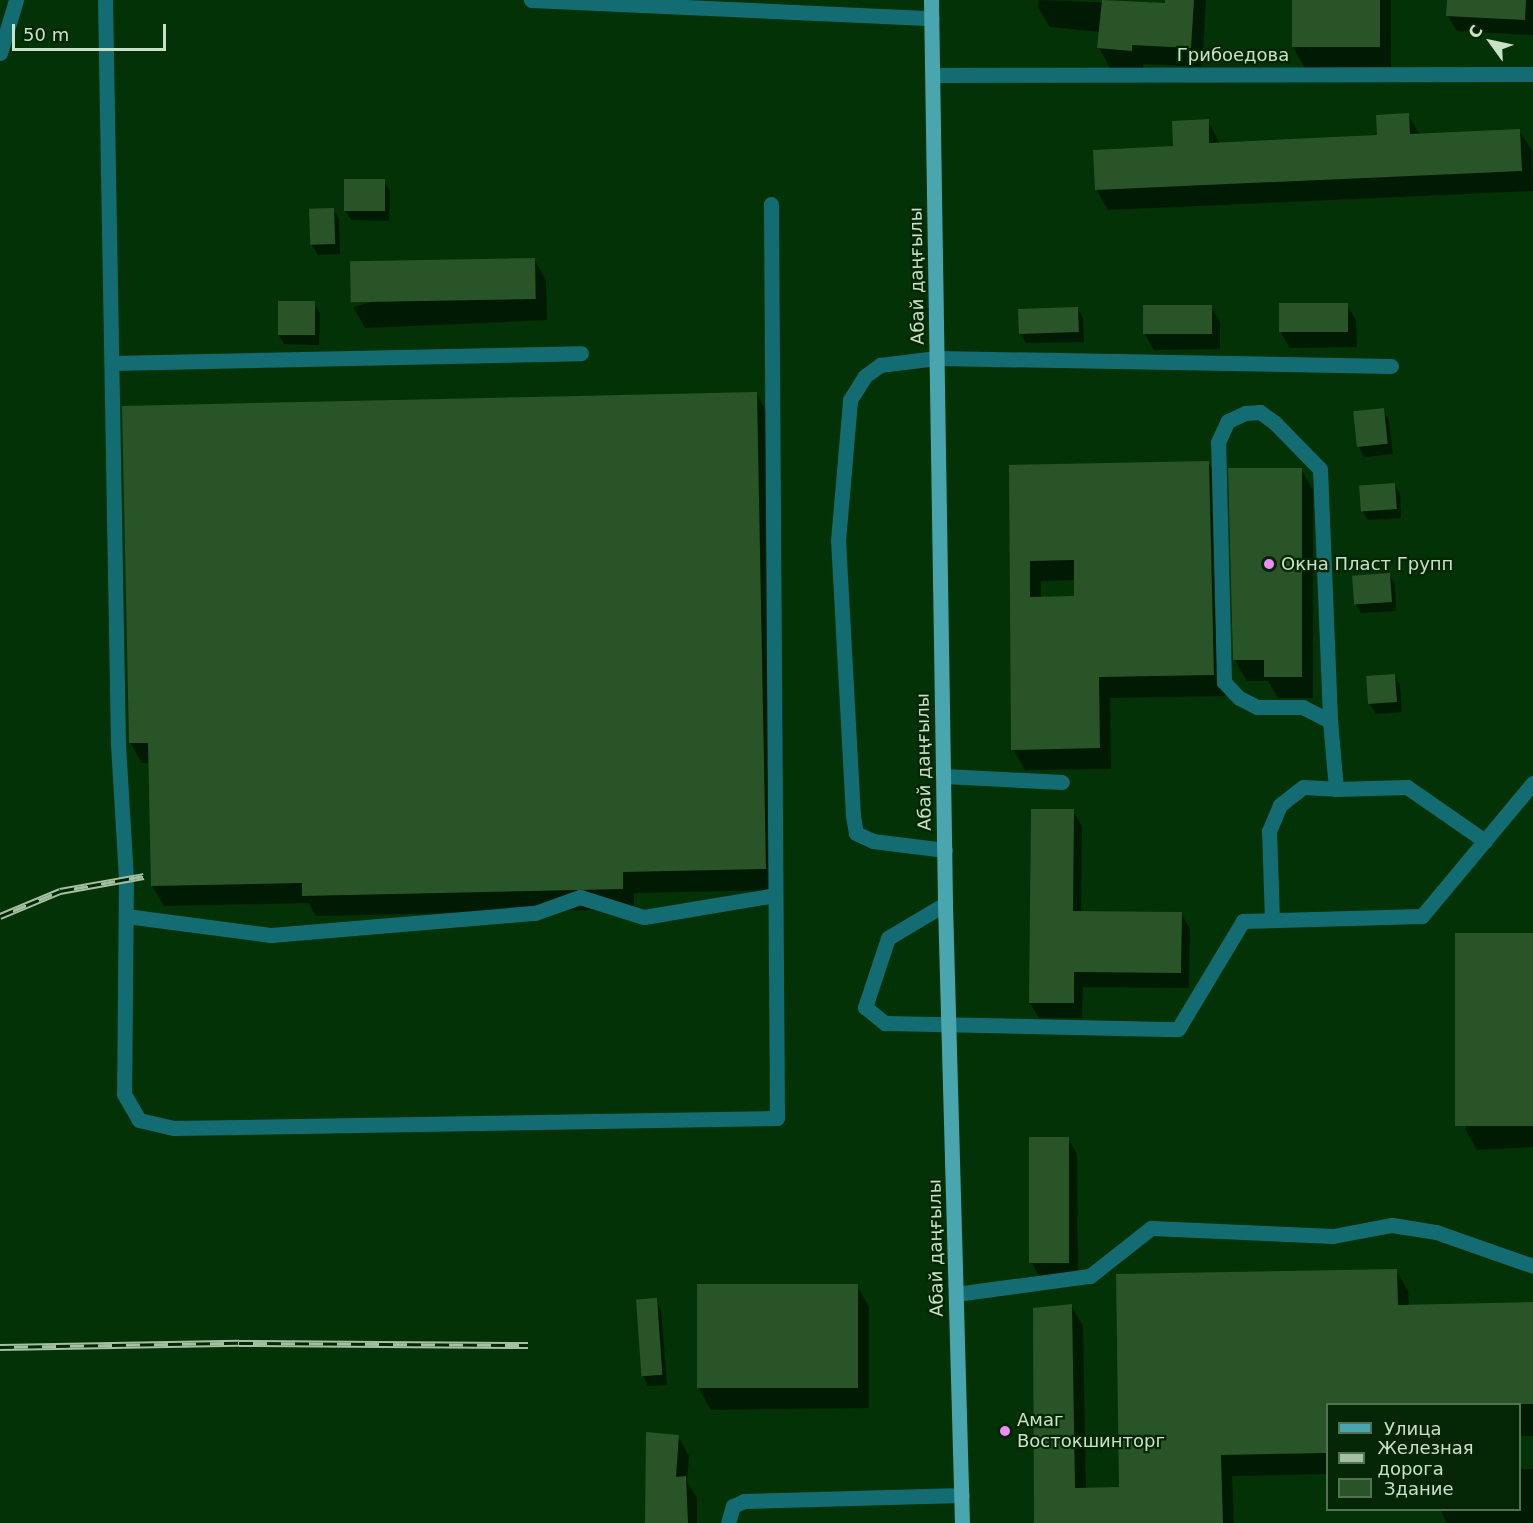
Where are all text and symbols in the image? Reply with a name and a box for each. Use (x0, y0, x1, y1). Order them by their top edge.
scale bar (15, 12, 170, 50)
north arrow (1461, 12, 1521, 72)
text: С (1464, 22, 1487, 42)
text: 50 m (23, 24, 69, 45)
street label: Грибоедова (1177, 44, 1289, 66)
street label: Абай даңғылы (905, 207, 929, 345)
place label: Окна Пласт Групп (1281, 553, 1453, 575)
marker: Окна Пласт Групп (1262, 557, 1276, 571)
street label: Абай даңғылы (912, 693, 936, 831)
street label: Абай даңғылы (924, 1179, 948, 1317)
legend (1326, 1403, 1521, 1511)
place label: Амаг Востокшинторг (1017, 1410, 1165, 1452)
text: Улица (1384, 1418, 1441, 1439)
marker: Амаг Востокшинторг (998, 1424, 1012, 1438)
text: Железная дорога (1377, 1437, 1474, 1479)
text: Здание (1384, 1478, 1454, 1499)

